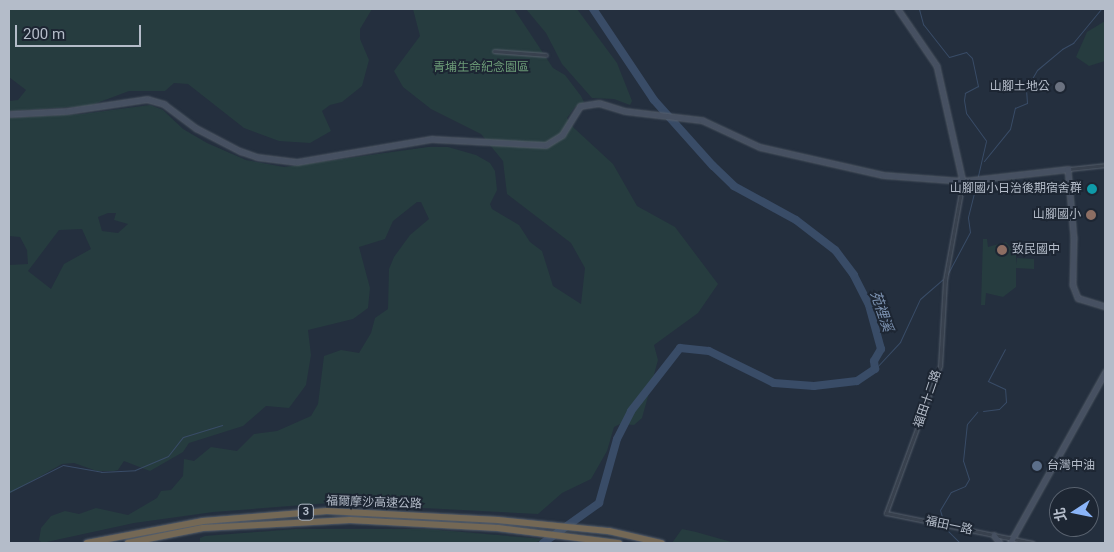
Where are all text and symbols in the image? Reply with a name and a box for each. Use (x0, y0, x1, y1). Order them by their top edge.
scale bar (18, 15, 144, 47)
text: 200 m (23, 25, 65, 43)
park label: 青埔生命紀念園區 (433, 61, 529, 75)
place label: 山腳土地公 (990, 80, 1050, 94)
marker: 山腳土地公 (1054, 81, 1066, 93)
place label: 山腳國小日治後期宿舍群 (950, 182, 1082, 196)
marker: 山腳國小日治後期宿舍群 (1086, 183, 1098, 195)
place label: 山腳國小 (1033, 208, 1081, 222)
marker: 山腳國小 (1085, 209, 1097, 221)
place label: 致民國中 (1012, 243, 1060, 257)
marker: 致民國中 (996, 244, 1008, 256)
water label: 苑裡溪 (867, 288, 897, 334)
street label: 福田十二路 (911, 368, 945, 430)
place label: 台灣中油 (1047, 459, 1095, 473)
marker: 台灣中油 (1031, 460, 1043, 472)
north arrow (1049, 487, 1099, 537)
street label: 福爾摩沙高速公路 (326, 494, 422, 512)
road number: 3 (297, 504, 315, 520)
text: 北 (1051, 506, 1069, 523)
street label: 福田一路 (924, 514, 974, 538)

